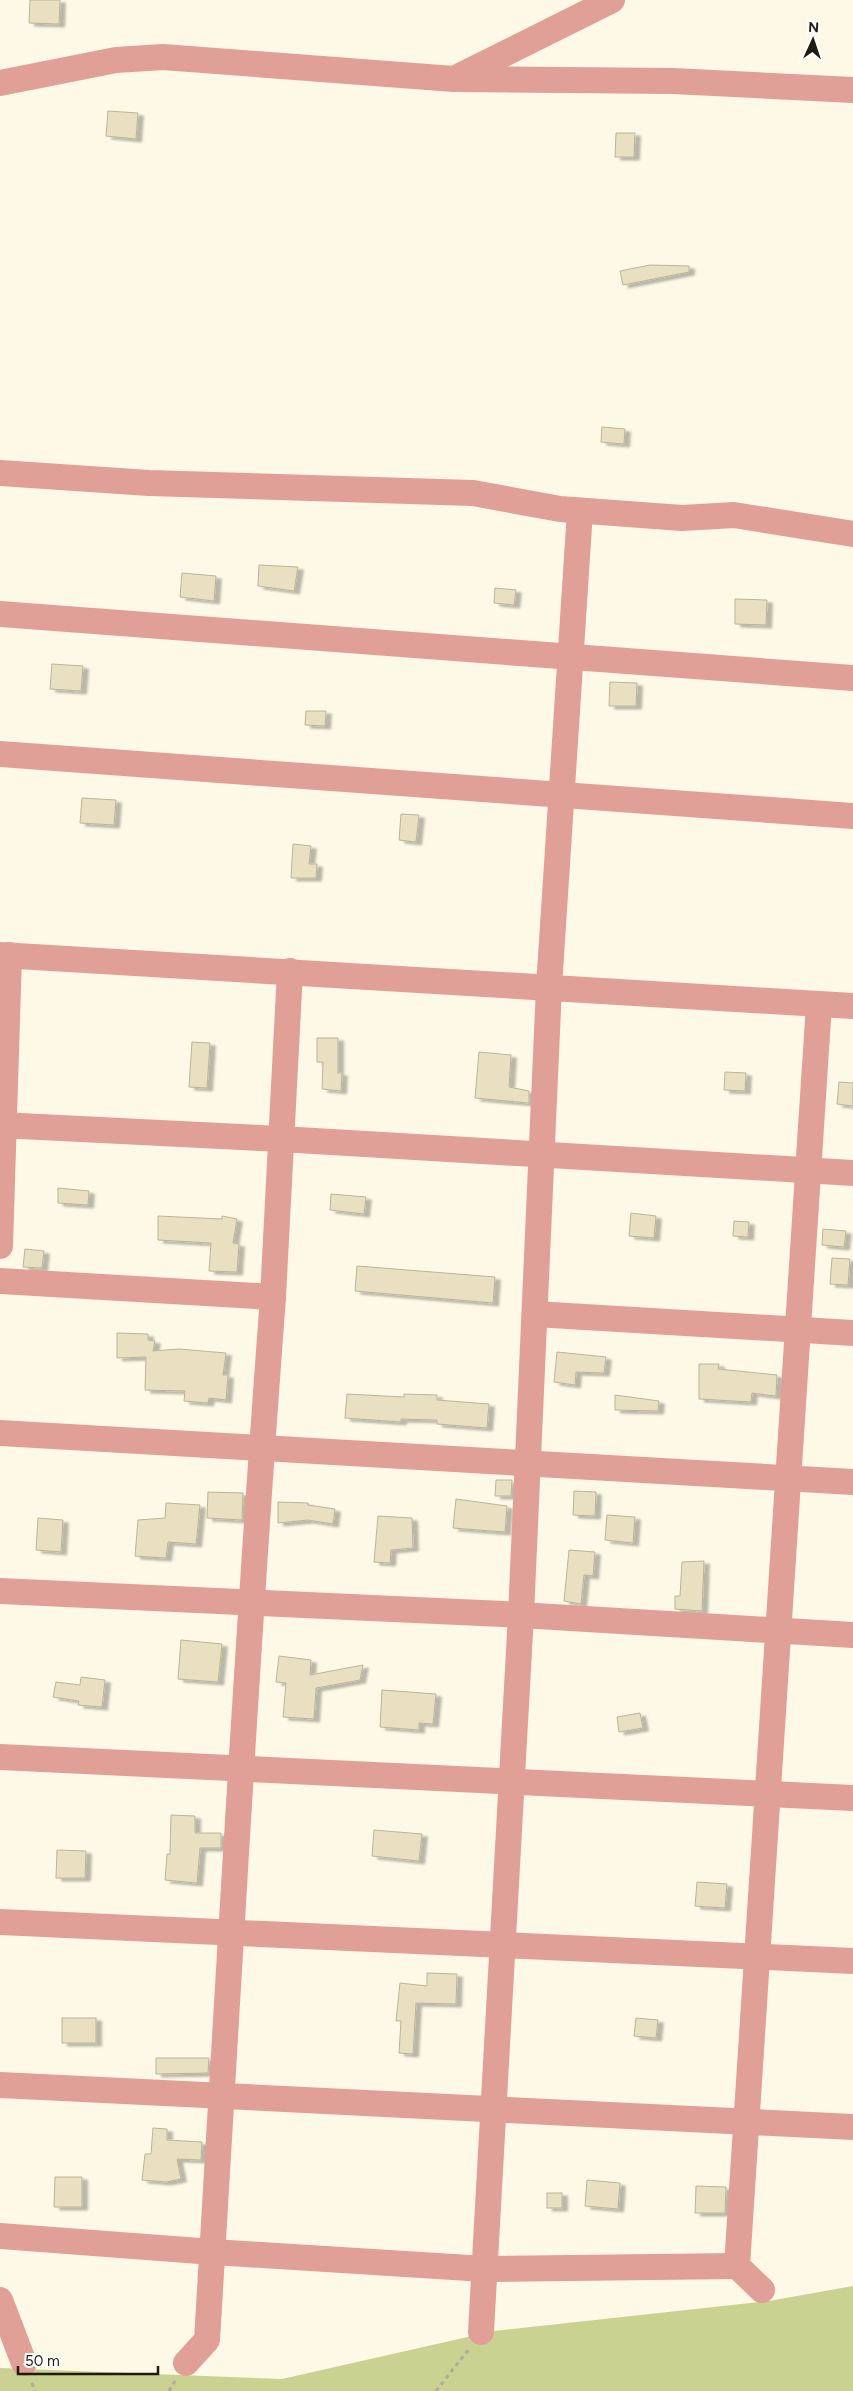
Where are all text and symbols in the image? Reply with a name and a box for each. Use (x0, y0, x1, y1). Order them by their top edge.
north arrow (788, 15, 838, 65)
text: N (808, 19, 820, 36)
scale bar (18, 2344, 158, 2376)
text: 50 m (25, 2352, 60, 2370)

